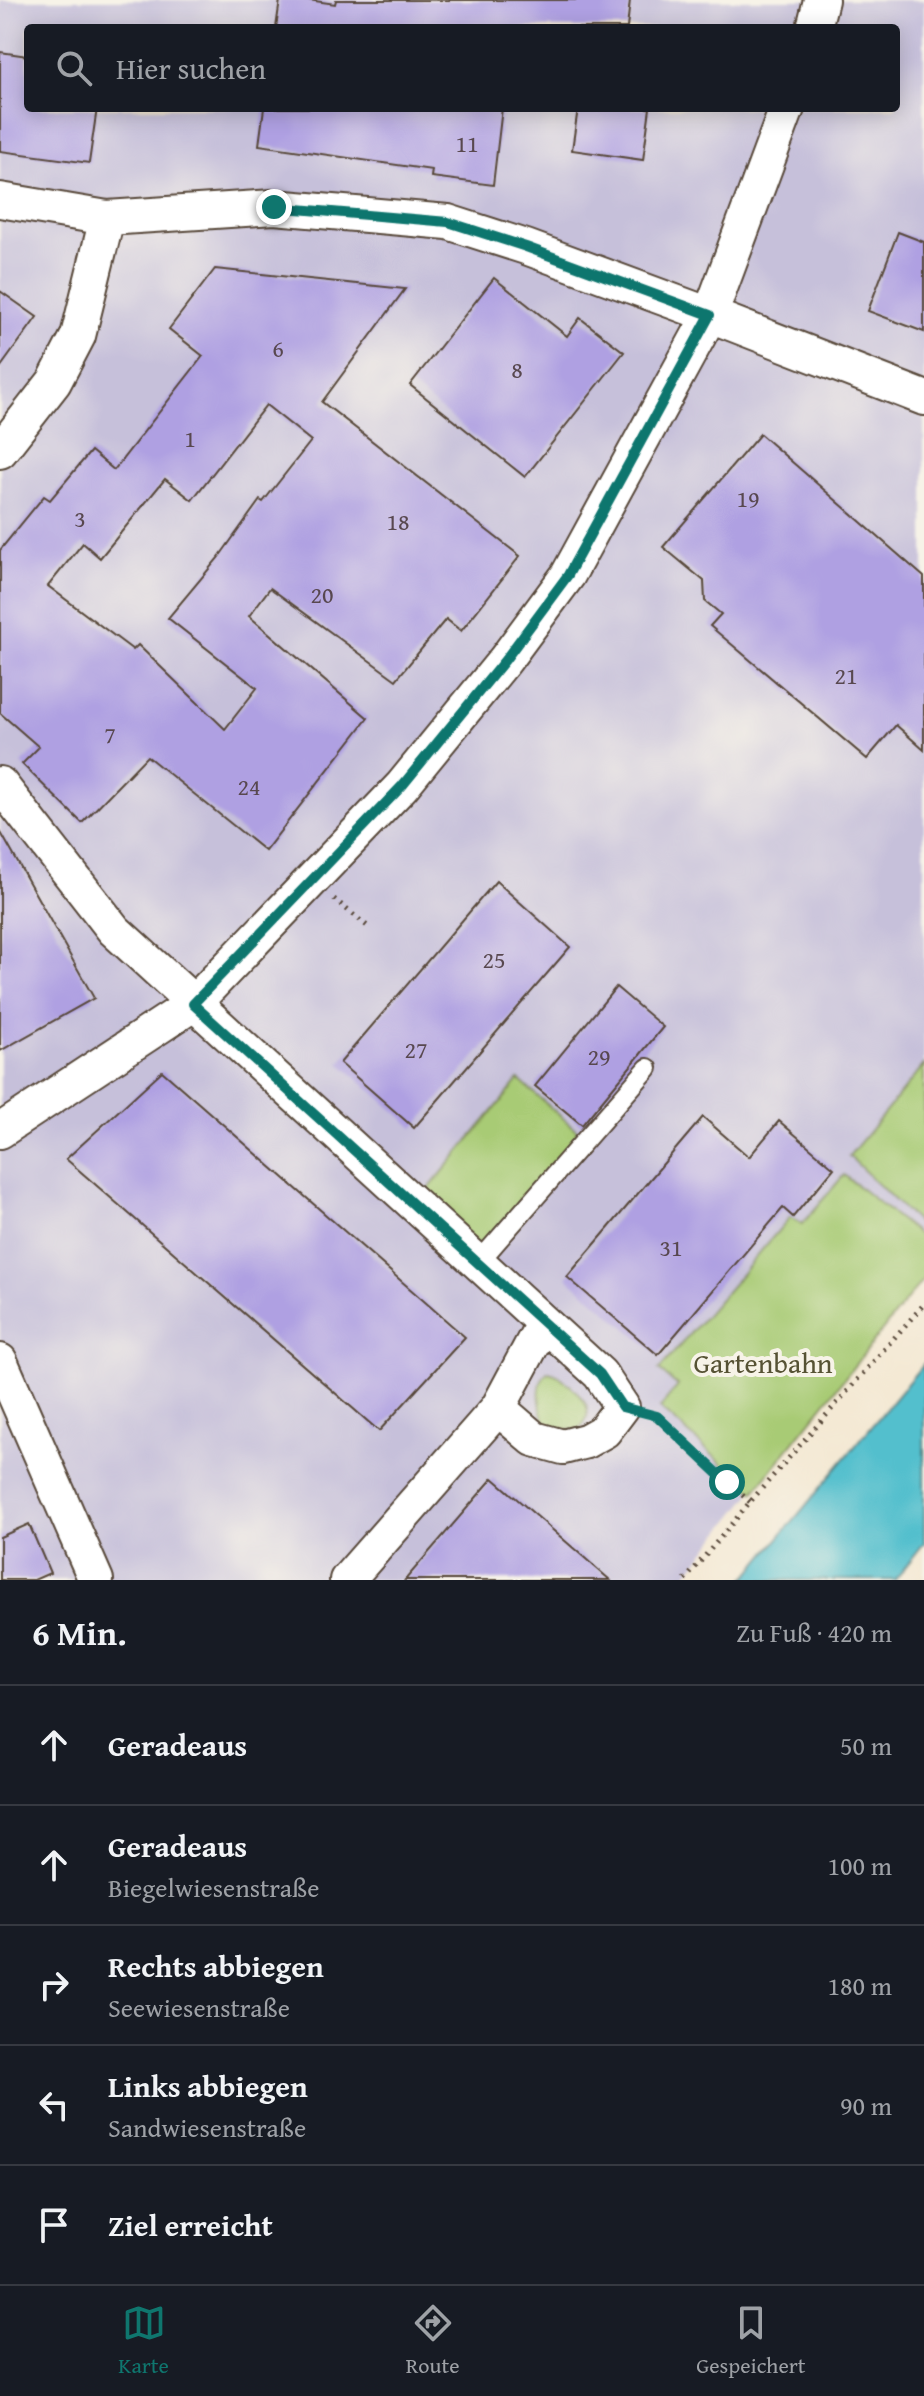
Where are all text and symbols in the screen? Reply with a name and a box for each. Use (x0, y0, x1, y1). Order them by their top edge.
search box (24, 24, 900, 112)
icon: search (52, 46, 96, 90)
text: Hier suchen (116, 46, 266, 90)
house number: 11 (455, 126, 479, 161)
route end (256, 189, 292, 225)
house number: 6 (272, 331, 284, 366)
house number: 8 (511, 352, 523, 387)
house number: 1 (184, 421, 196, 456)
house number: 19 (736, 481, 760, 516)
house number: 3 (74, 501, 86, 536)
house number: 18 (386, 504, 410, 539)
house number: 20 (310, 577, 334, 612)
house number: 21 (834, 658, 858, 693)
house number: 7 (104, 717, 116, 752)
house number: 24 (237, 769, 261, 804)
house number: 25 (482, 942, 506, 977)
house number: 27 (404, 1032, 428, 1067)
house number: 29 (587, 1039, 611, 1074)
house number: 31 (659, 1230, 683, 1265)
park label: Gartenbahn (693, 1342, 833, 1383)
route start (709, 1464, 745, 1500)
text: 6 Min. (32, 1608, 127, 1657)
text: Zu Fuß · 420 m (736, 1613, 892, 1652)
icon: ahead (32, 1723, 76, 1767)
text: Geradeaus (108, 1723, 247, 1767)
text: 50 m (840, 1726, 892, 1765)
text: Geradeaus (108, 1824, 247, 1868)
icon: ahead (32, 1843, 76, 1887)
text: 100 m (827, 1846, 892, 1885)
text: Biegelwiesenstraße (108, 1868, 319, 1907)
text: Rechts abbiegen (108, 1944, 324, 1988)
icon: right (32, 1963, 76, 2007)
text: 180 m (827, 1966, 892, 2005)
text: Seewiesenstraße (108, 1988, 290, 2027)
text: Links abbiegen (108, 2064, 308, 2108)
icon: left (32, 2083, 76, 2127)
text: 90 m (840, 2086, 892, 2125)
text: Sandwiesenstraße (108, 2108, 306, 2147)
icon: arrive (32, 2203, 76, 2247)
text: Ziel erreicht (108, 2203, 273, 2247)
tab: Karte (118, 2301, 169, 2381)
tab: Route (406, 2301, 460, 2381)
tab: Gespeichert (696, 2301, 806, 2381)

